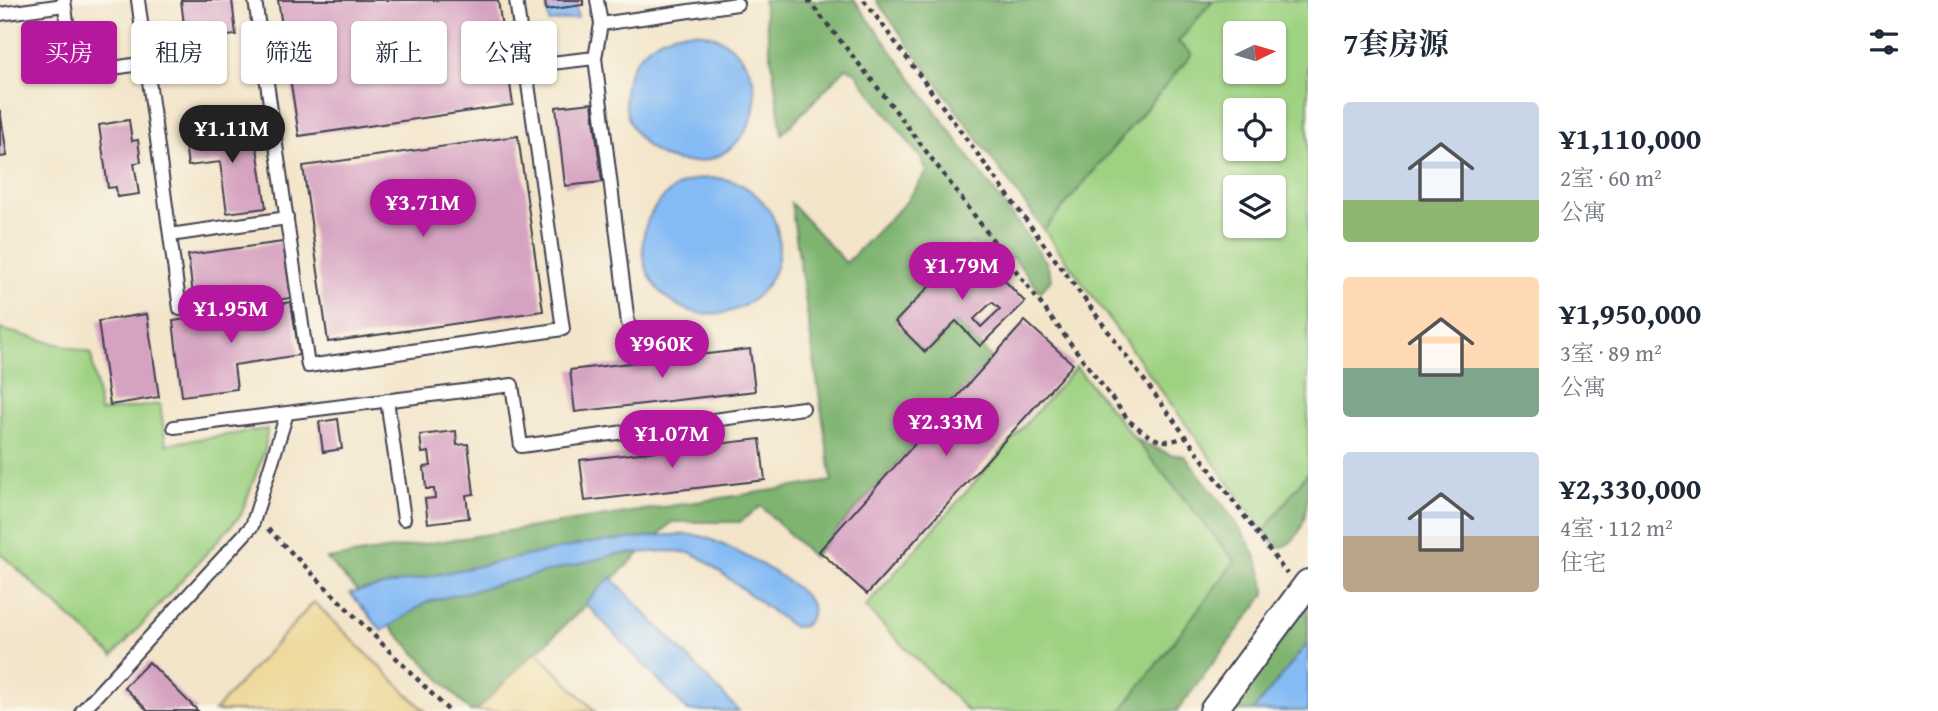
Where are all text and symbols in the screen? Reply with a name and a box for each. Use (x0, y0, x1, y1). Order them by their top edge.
chip: 买房 (21, 21, 117, 84)
chip: 租房 (131, 21, 227, 84)
chip: 筛选 (241, 21, 337, 84)
chip: 新上 (351, 21, 447, 84)
chip: 公寓 (461, 21, 557, 84)
north arrow (1223, 21, 1286, 84)
map controls (1223, 21, 1286, 238)
text: 7套房源 (1343, 21, 1449, 65)
icon: filters (1865, 23, 1903, 61)
button: locate (1223, 98, 1286, 161)
pin: ¥1.11M (175, 106, 289, 165)
text: ¥1.11M (195, 111, 269, 144)
text: ¥1,110,000 (1560, 116, 1701, 160)
icon: home (1399, 130, 1483, 214)
text: 2室 · 60 m² (1560, 161, 1662, 194)
button: layers (1223, 175, 1286, 238)
pin: ¥3.71M (366, 180, 480, 239)
text: ¥3.71M (386, 185, 460, 218)
text: 公寓 (1560, 195, 1606, 228)
pin: ¥1.79M (905, 243, 1019, 302)
text: ¥1.79M (925, 248, 999, 281)
pin: ¥1.95M (174, 286, 288, 345)
text: ¥1.95M (194, 291, 268, 324)
text: ¥1,950,000 (1560, 291, 1701, 335)
icon: home (1399, 305, 1483, 389)
pin: ¥960K (613, 320, 711, 380)
text: ¥960K (631, 326, 693, 359)
text: 3室 · 89 m² (1560, 336, 1662, 369)
text: 公寓 (1560, 370, 1606, 403)
pin: ¥2.33M (889, 398, 1003, 458)
text: ¥2.33M (909, 404, 983, 437)
pin: ¥1.07M (615, 410, 729, 470)
text: ¥1.07M (635, 416, 709, 449)
text: ¥2,330,000 (1560, 466, 1701, 510)
icon: home (1399, 480, 1483, 564)
text: 4室 · 112 m² (1560, 511, 1673, 544)
text: 住宅 (1560, 545, 1606, 578)

